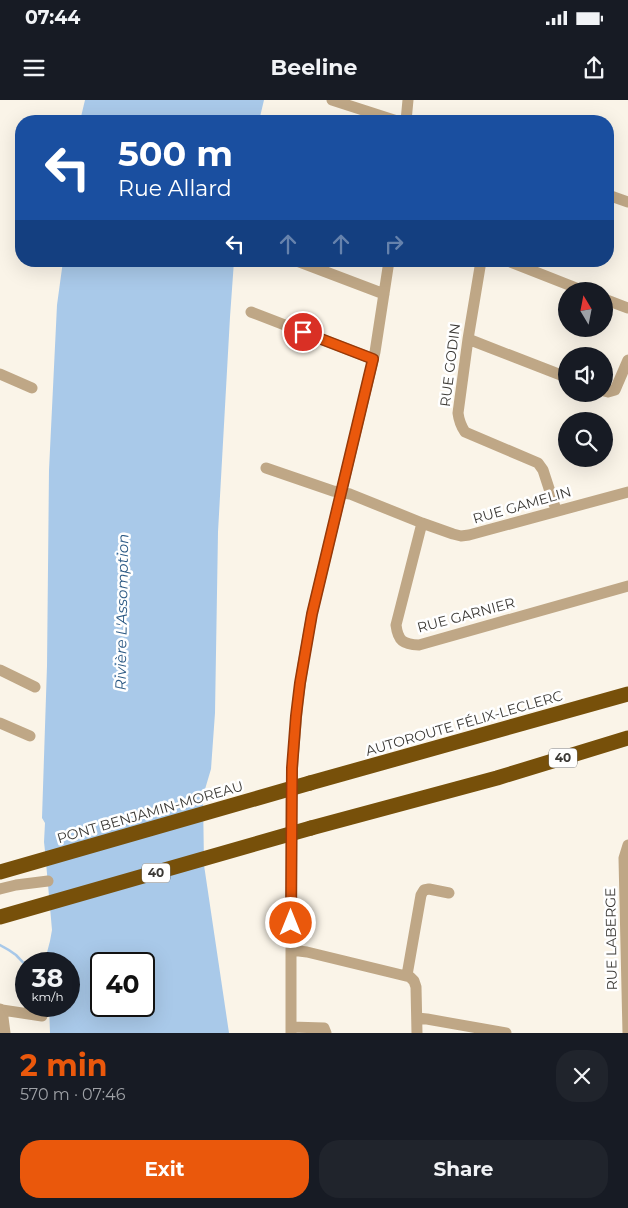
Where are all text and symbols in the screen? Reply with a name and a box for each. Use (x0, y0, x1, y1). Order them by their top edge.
text: 07:44 (25, 6, 80, 29)
icon: menu (20, 54, 48, 82)
text: Beeline (270, 54, 358, 81)
icon: share (580, 54, 608, 82)
text: 500 m (118, 132, 233, 175)
icon: left (35, 135, 100, 200)
text: Rue Allard (118, 175, 232, 202)
icon: left (221, 230, 249, 258)
icon: ahead (274, 230, 302, 258)
icon: ahead (327, 230, 355, 258)
icon: right (380, 230, 408, 258)
north arrow (558, 282, 612, 338)
map controls (558, 282, 613, 467)
pin (282, 311, 324, 353)
icon: arrive (289, 318, 317, 346)
street label: RUE GODIN (436, 322, 464, 408)
button: sound (558, 347, 613, 402)
button: search (558, 412, 613, 467)
street label: RUE GAMELIN (471, 482, 573, 528)
water label: Rivière L'Assomption (111, 534, 132, 690)
street label: RUE GARNIER (415, 593, 517, 637)
street label: AUTOROUTE FÉLIX-LECLERC (363, 686, 565, 760)
road number: 40 (549, 748, 577, 768)
street label: PONT BENJAMIN-MOREAU (55, 777, 245, 847)
road number: 40 (142, 864, 170, 882)
street label: RUE LABERGE (601, 887, 621, 991)
position arrow (264, 896, 316, 948)
speed limit sign: 40 (90, 952, 155, 1017)
text: 38 (32, 963, 63, 993)
text: km/h (31, 989, 64, 1004)
text: 2 min (20, 1047, 107, 1084)
button: close (556, 1050, 608, 1102)
text: 570 m · 07:46 (20, 1085, 125, 1104)
button: Exit (20, 1140, 309, 1198)
button: Share (319, 1140, 608, 1198)

